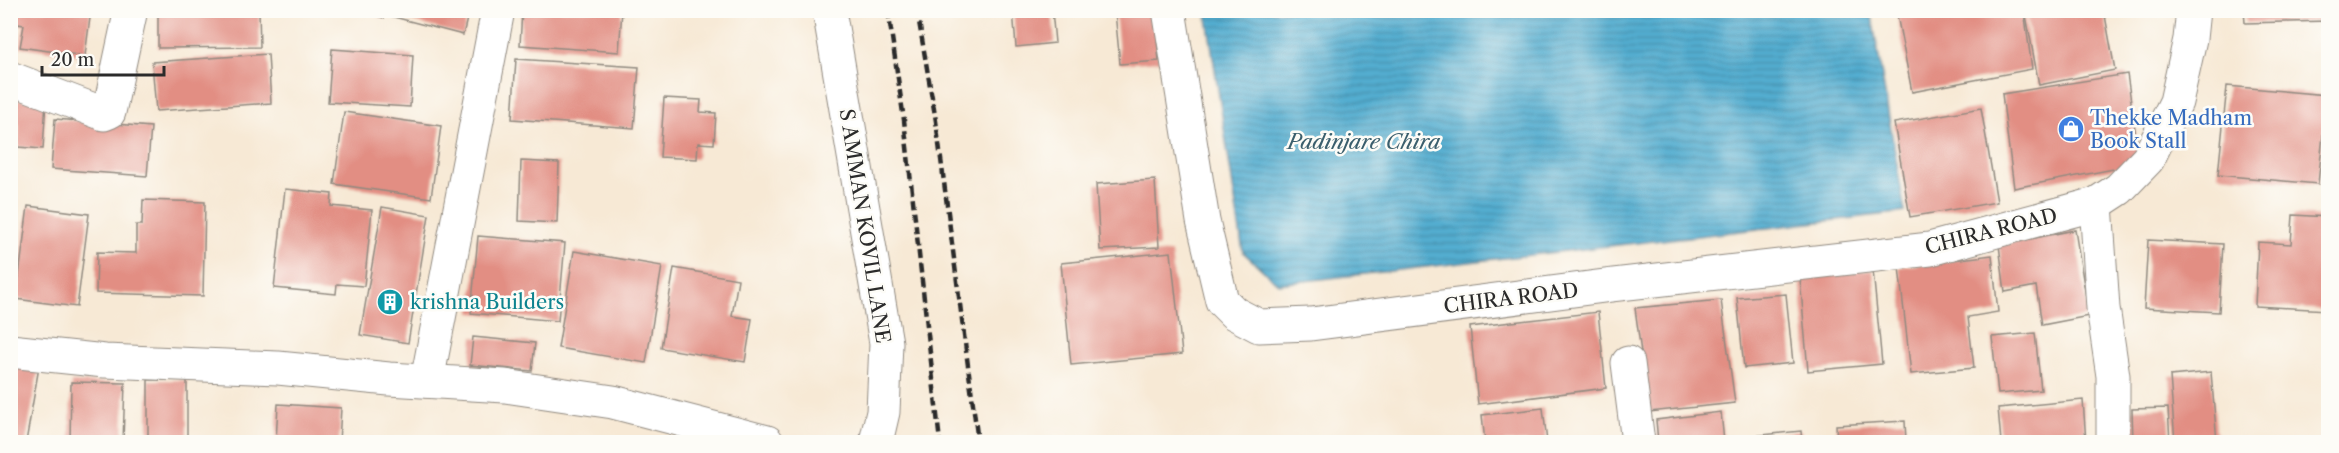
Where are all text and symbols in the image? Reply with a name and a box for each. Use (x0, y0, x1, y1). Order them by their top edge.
scale bar (42, 39, 164, 77)
text: 20 m (51, 49, 95, 71)
place label: Thekke Madham Book Stall (2090, 106, 2252, 153)
street label: S AMMAN KOVIL LANE (835, 107, 895, 345)
shop icon: Thekke Madham Book Stall (2056, 114, 2086, 144)
water label: Padinjare Chira (1286, 129, 1441, 154)
street label: CHIRA ROAD (1922, 203, 2060, 259)
street label: CHIRA ROAD (1442, 278, 1580, 318)
building icon: krishna Builders (375, 287, 405, 317)
place label: krishna Builders (410, 290, 564, 314)

